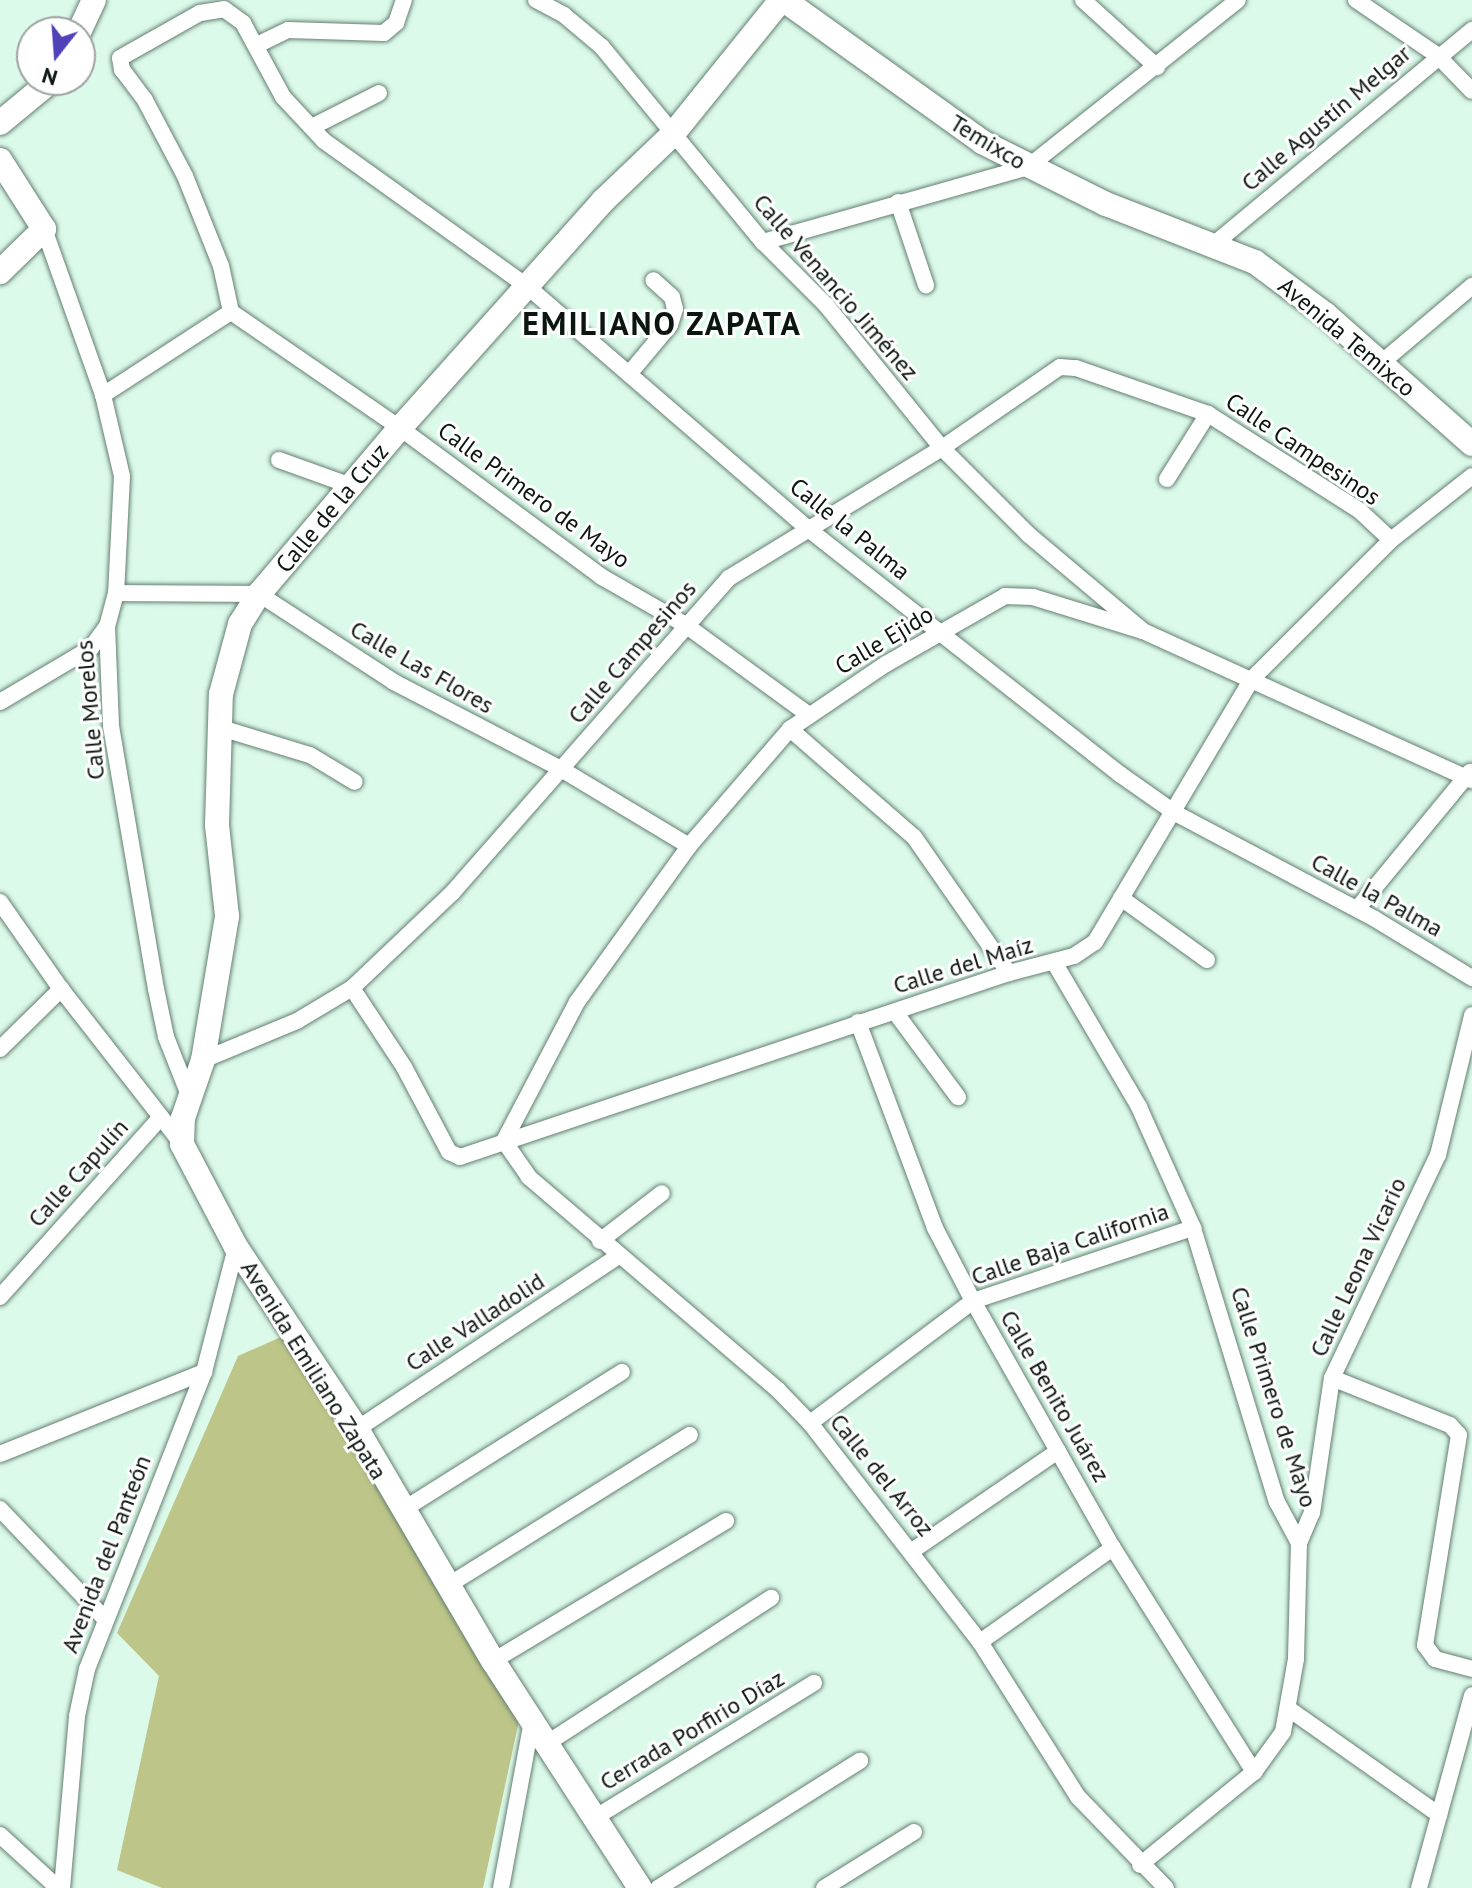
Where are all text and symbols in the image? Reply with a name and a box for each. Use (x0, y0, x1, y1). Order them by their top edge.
north arrow (16, 16, 96, 96)
street label: Calle Agustín Melgar (1235, 39, 1417, 197)
text: N (39, 62, 61, 93)
street label: Temixco (945, 108, 1031, 176)
street label: Calle Venancio Jiménez (747, 188, 925, 386)
street label: Avenida Temixco (1272, 271, 1422, 403)
district label: EMILIANO ZAPATA (522, 304, 802, 342)
street label: Calle Campesinos (1220, 387, 1386, 511)
street label: Calle Primero de Mayo (432, 416, 636, 574)
street label: Calle de la Cruz (270, 438, 394, 578)
street label: Calle la Palma (784, 472, 916, 586)
street label: Calle Campesinos (562, 575, 702, 729)
street label: Calle Ejido (830, 600, 938, 680)
street label: Calle Las Flores (345, 614, 499, 720)
street label: Calle Morelos (70, 639, 110, 781)
street label: Calle la Palma (1306, 847, 1448, 943)
street label: Calle del Maíz (890, 930, 1036, 1000)
street label: Calle Capulín (22, 1113, 134, 1233)
street label: Calle Leona Vicario (1304, 1172, 1412, 1362)
street label: Calle Baja California (967, 1197, 1173, 1291)
street label: Avenida Emiliano Zapata (235, 1255, 393, 1485)
street label: Calle Valladolid (400, 1266, 550, 1378)
street label: Calle Primero de Mayo (1225, 1283, 1323, 1511)
street label: Calle Benito Juárez (994, 1305, 1116, 1487)
street label: Calle del Arroz (824, 1408, 940, 1542)
street label: Avenida del Panteón (55, 1451, 157, 1657)
street label: Cerrada Porfirio Díaz (595, 1664, 789, 1796)

